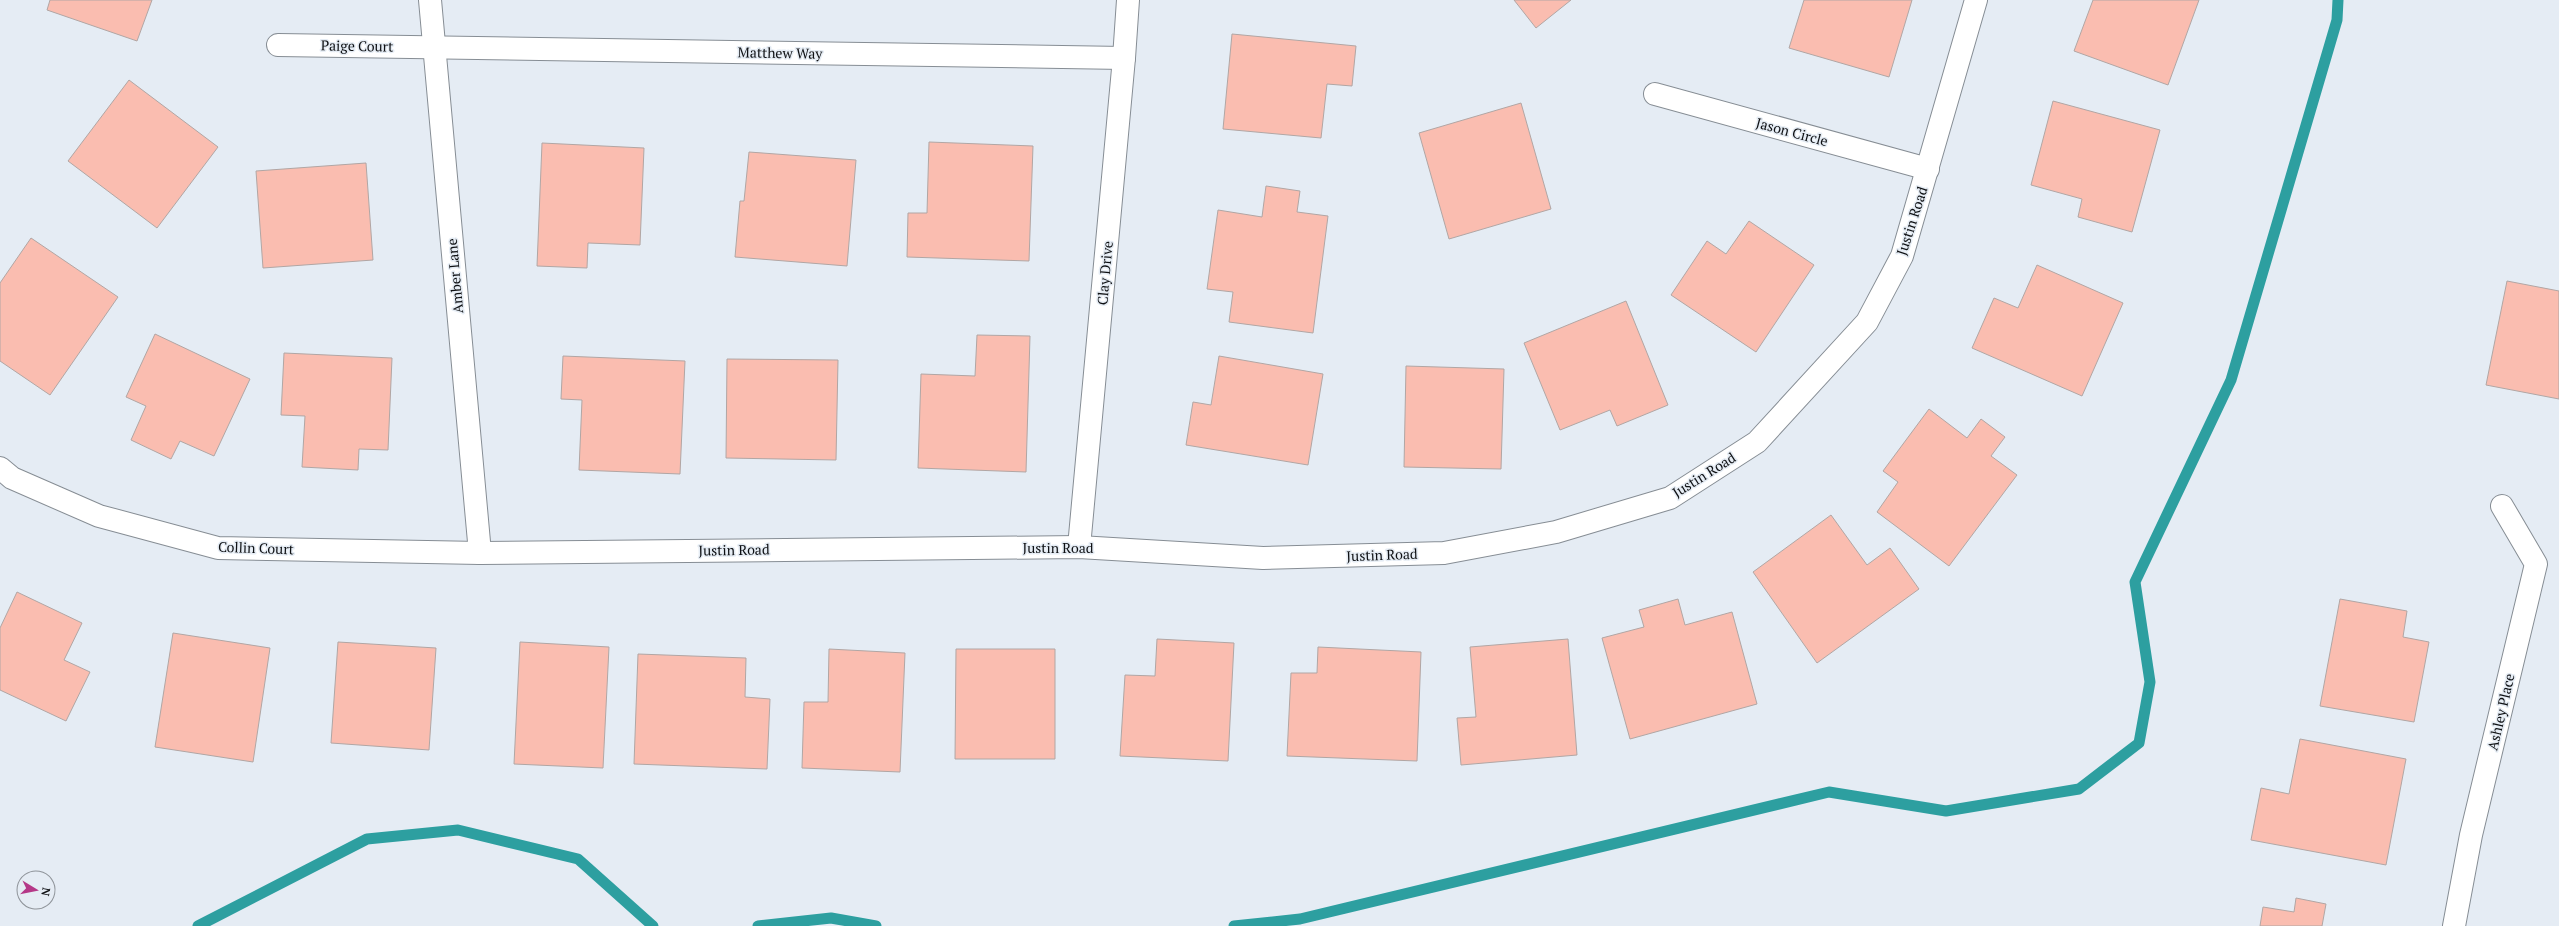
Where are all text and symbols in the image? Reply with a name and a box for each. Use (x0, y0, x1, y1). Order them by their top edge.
street label: Paige Court (321, 35, 394, 56)
street label: Matthew Way (737, 42, 823, 63)
street label: Jason Circle (1754, 113, 1830, 150)
street label: Justin Road (1891, 184, 1932, 258)
street label: Amber Lane (442, 238, 467, 314)
street label: Clay Drive (1092, 240, 1117, 306)
street label: Justin Road (1668, 448, 1739, 502)
street label: Collin Court (218, 537, 295, 558)
street label: Justin Road (1022, 538, 1094, 557)
street label: Justin Road (698, 539, 770, 560)
street label: Justin Road (1346, 544, 1418, 565)
street label: Ashley Place (2482, 672, 2519, 752)
north arrow (16, 870, 56, 910)
text: N (38, 886, 53, 898)

